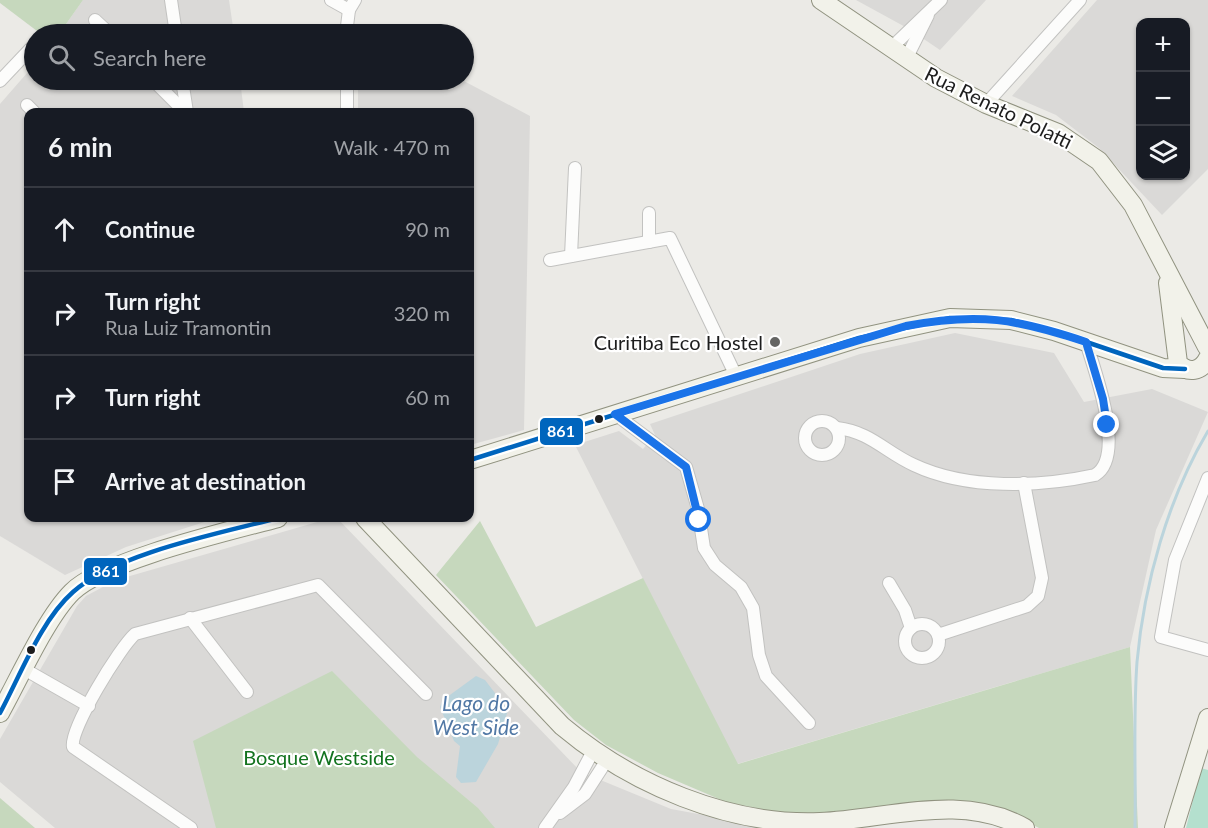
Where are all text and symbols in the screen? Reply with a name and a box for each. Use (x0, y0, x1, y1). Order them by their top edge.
map controls (1136, 18, 1190, 180)
button: + (1136, 18, 1190, 72)
search box (24, 24, 474, 90)
icon: search (45, 41, 78, 74)
text: Search here (93, 44, 206, 71)
street label: Rua Renato Polatti (921, 61, 1077, 153)
button: − (1136, 72, 1190, 126)
button: layers (1136, 126, 1190, 180)
text: 6 min (48, 131, 112, 163)
text: Walk · 470 m (334, 135, 450, 159)
icon: ahead (48, 213, 81, 246)
text: Continue (105, 216, 195, 243)
text: 90 m (405, 217, 450, 241)
text: Turn right (105, 288, 200, 315)
icon: right (48, 297, 81, 330)
text: 320 m (394, 301, 450, 325)
text: Rua Luiz Tramontin (105, 315, 272, 339)
place label: Curitiba Eco Hostel (594, 330, 763, 354)
marker: Curitiba Eco Hostel (768, 335, 782, 349)
icon: right (48, 381, 81, 414)
text: Turn right (105, 384, 200, 411)
text: 60 m (405, 385, 450, 409)
route end (1093, 411, 1119, 437)
unlabelled marker (593, 413, 605, 425)
line badge: 861 (539, 417, 584, 446)
text: 861 (547, 421, 575, 440)
icon: arrive (48, 465, 81, 498)
text: Arrive at destination (105, 468, 306, 495)
route start (685, 506, 711, 532)
line badge: 861 (83, 557, 128, 586)
text: 861 (92, 561, 120, 580)
unlabelled marker (25, 644, 37, 656)
water label: Lago do West Side (433, 690, 519, 739)
park label: Bosque Westside (243, 745, 395, 769)

